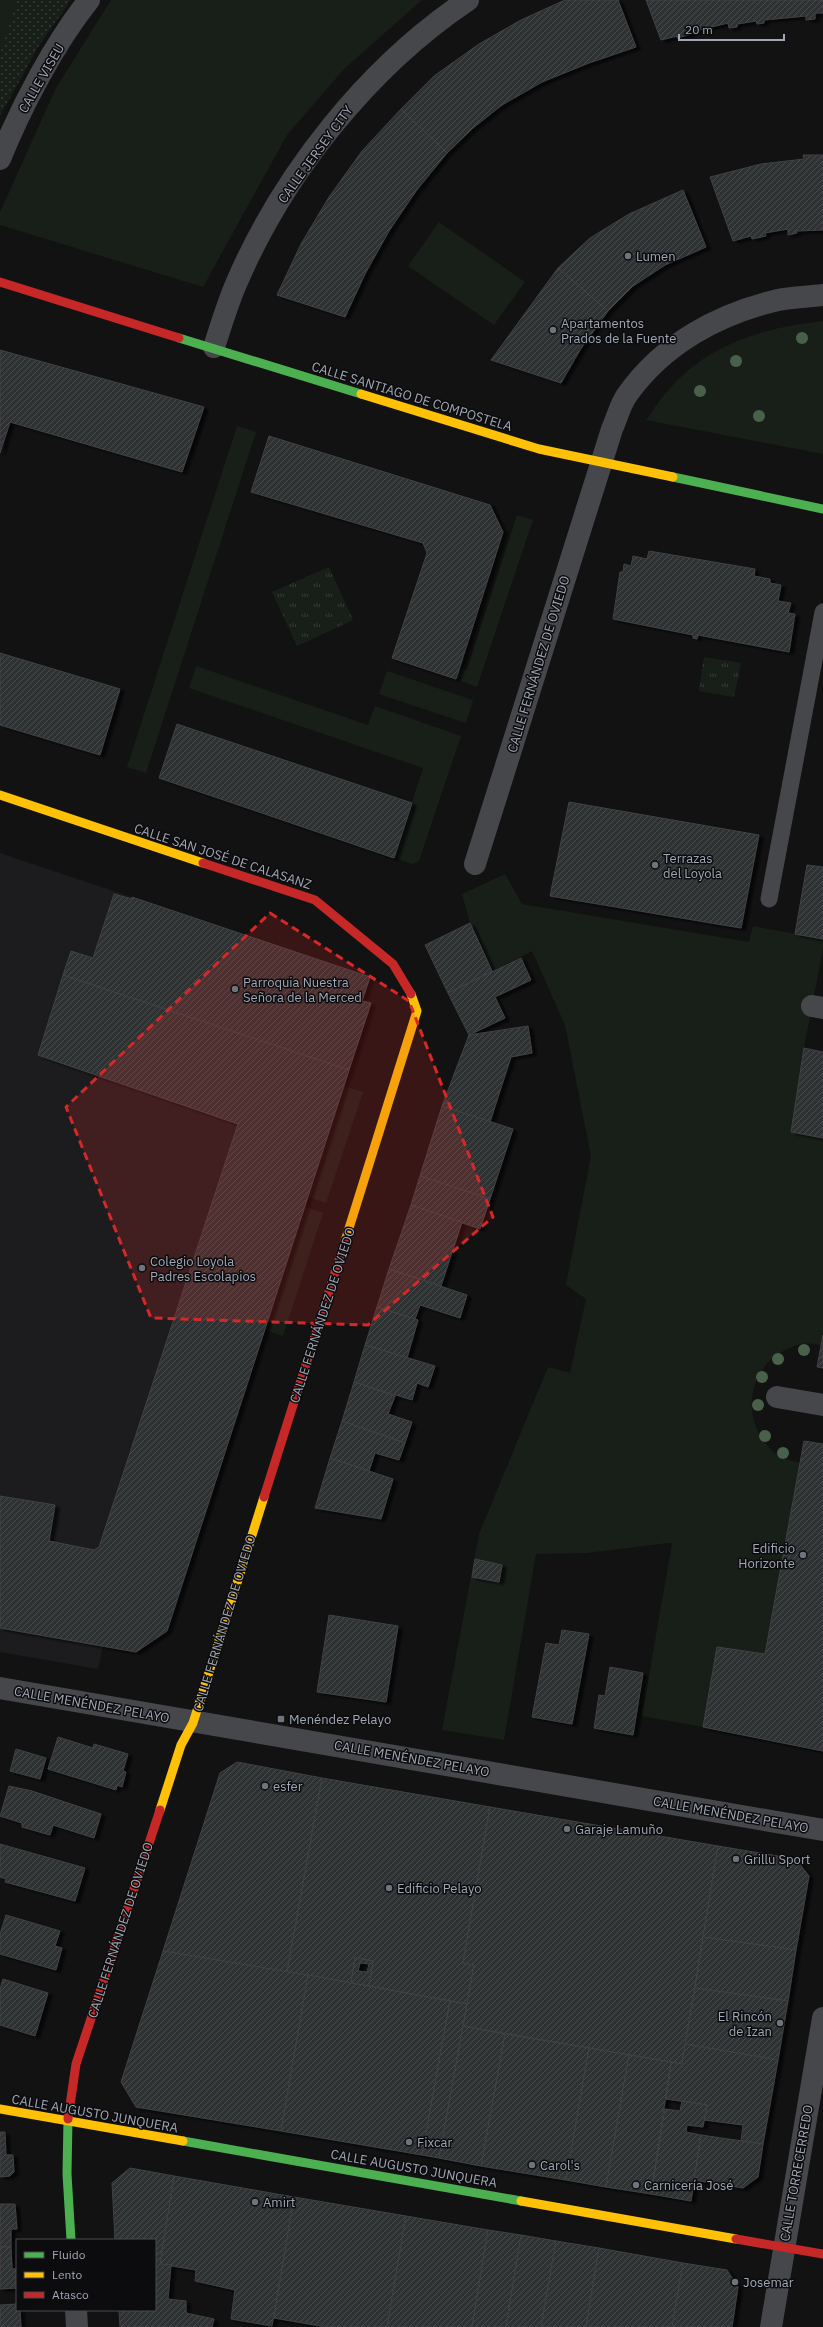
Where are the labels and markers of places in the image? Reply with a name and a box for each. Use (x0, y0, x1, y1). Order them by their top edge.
place label: Lumen (636, 248, 676, 265)
marker: Lumen (623, 251, 633, 261)
place label: Apartamentos Prados de la Fuente (561, 315, 676, 347)
marker: Apartamentos Prados de la Fuente (548, 325, 558, 335)
place label: Terrazas del Loyola (663, 850, 722, 882)
marker: Terrazas del Loyola (650, 860, 660, 870)
place label: Parroquia Nuestra Señora de la Merced (243, 974, 362, 1006)
marker: Parroquia Nuestra Señora de la Merced (230, 984, 240, 994)
place label: Colegio Loyola Padres Escolapios (150, 1253, 256, 1285)
marker: Colegio Loyola Padres Escolapios (137, 1263, 147, 1273)
place label: Edificio Horizonte (738, 1540, 795, 1572)
marker: Edificio Horizonte (798, 1550, 808, 1560)
place label: Menéndez Pelayo (289, 1711, 391, 1728)
marker: Menéndez Pelayo (276, 1714, 286, 1724)
place label: esfer (273, 1778, 303, 1795)
marker: esfer (260, 1781, 270, 1791)
place label: Garaje Lamuño (575, 1821, 663, 1838)
marker: Garaje Lamuño (562, 1824, 572, 1834)
place label: Grillu Sport (744, 1851, 810, 1868)
marker: Grillu Sport (731, 1854, 741, 1864)
place label: Edificio Pelayo (397, 1880, 482, 1897)
marker: Edificio Pelayo (384, 1883, 394, 1893)
place label: El Rincón de Izan (718, 2008, 772, 2040)
marker: El Rincón de Izan (775, 2018, 785, 2028)
place label: Fixcar (417, 2134, 452, 2151)
marker: Fixcar (404, 2137, 414, 2147)
place label: Carol's (540, 2157, 580, 2174)
marker: Carol's (527, 2160, 537, 2170)
place label: Carnicería José (644, 2177, 733, 2194)
marker: Carnicería José (631, 2180, 641, 2190)
place label: Amirt (263, 2194, 295, 2211)
marker: Amirt (250, 2197, 260, 2207)
place label: Josemar (743, 2274, 794, 2291)
marker: Josemar (730, 2277, 740, 2287)

